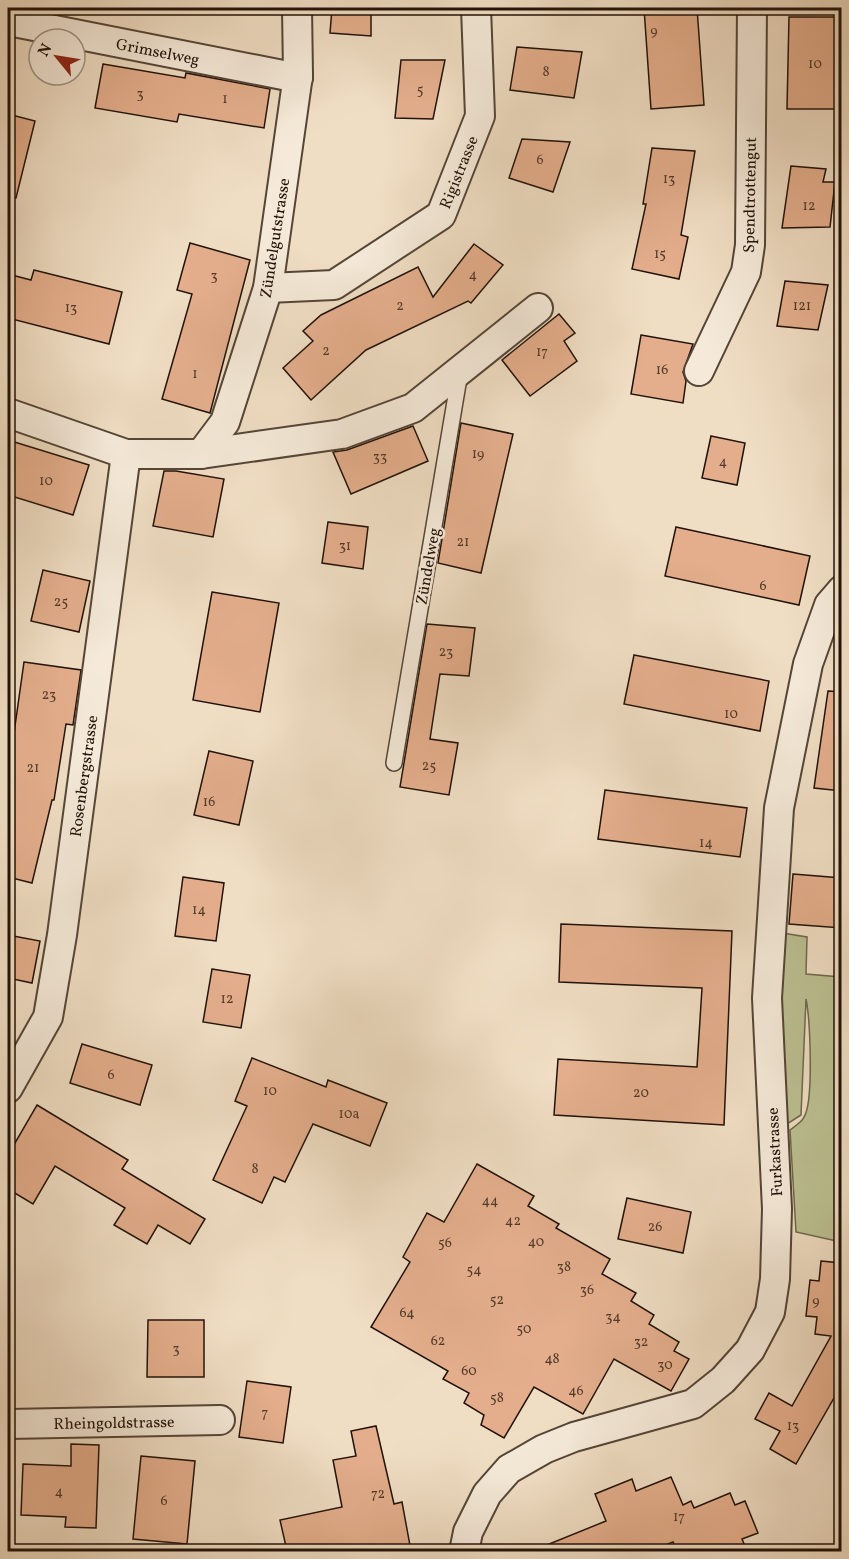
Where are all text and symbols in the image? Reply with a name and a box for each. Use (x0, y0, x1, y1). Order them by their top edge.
house number: 9 (650, 22, 658, 41)
north arrow (27, 27, 87, 87)
street label: Grimselweg (114, 34, 201, 72)
text: N (33, 40, 58, 61)
house number: 10 (808, 55, 822, 74)
house number: 8 (542, 63, 550, 82)
house number: 5 (417, 81, 423, 100)
house number: 3 (136, 85, 144, 104)
house number: 1 (222, 90, 228, 109)
street label: Rigistrasse (435, 133, 485, 213)
street label: Spendtrottengut (739, 137, 763, 253)
house number: 6 (536, 151, 544, 170)
house number: 13 (663, 170, 675, 189)
street label: Zündelgutstrasse (256, 177, 296, 300)
house number: 12 (803, 197, 815, 216)
house number: 15 (654, 245, 666, 264)
house number: 4 (469, 266, 477, 285)
house number: 3 (210, 267, 218, 286)
house number: 2 (396, 297, 404, 316)
house number: 121 (793, 297, 811, 316)
house number: 13 (65, 299, 77, 318)
house number: 2 (322, 342, 330, 361)
house number: 17 (536, 343, 548, 362)
house number: 16 (656, 361, 668, 380)
house number: 1 (192, 365, 198, 384)
house number: 19 (472, 445, 484, 464)
house number: 33 (373, 448, 387, 467)
house number: 4 (719, 453, 727, 472)
house number: 10 (39, 472, 53, 491)
street label: Zündelweg (411, 526, 447, 607)
house number: 21 (457, 533, 469, 552)
house number: 31 (339, 537, 351, 556)
house number: 6 (759, 577, 767, 596)
house number: 25 (54, 593, 68, 612)
house number: 23 (439, 643, 453, 662)
house number: 23 (42, 686, 56, 705)
house number: 10 (724, 705, 738, 724)
street label: Rosenbergstrasse (66, 714, 104, 839)
house number: 25 (422, 757, 436, 776)
house number: 21 (27, 759, 39, 778)
house number: 16 (203, 793, 215, 812)
house number: 14 (699, 834, 713, 853)
house number: 14 (192, 901, 206, 920)
house number: 12 (221, 990, 233, 1009)
house number: 6 (107, 1066, 115, 1085)
house number: 10 (263, 1082, 277, 1101)
house number: 20 (633, 1084, 649, 1103)
house number: 10a (339, 1105, 359, 1124)
street label: Furkastrasse (763, 1107, 789, 1197)
house number: 8 (251, 1160, 259, 1179)
house number: 44 (482, 1192, 498, 1211)
house number: 42 (505, 1212, 521, 1231)
house number: 26 (648, 1218, 662, 1237)
house number: 40 (528, 1233, 544, 1252)
house number: 56 (438, 1234, 452, 1253)
house number: 38 (557, 1258, 571, 1277)
house number: 54 (466, 1261, 482, 1280)
house number: 36 (580, 1281, 594, 1300)
house number: 52 (490, 1291, 504, 1310)
house number: 9 (812, 1292, 820, 1311)
house number: 64 (399, 1304, 415, 1323)
house number: 34 (605, 1308, 621, 1327)
house number: 50 (517, 1320, 531, 1339)
house number: 62 (431, 1332, 445, 1351)
house number: 32 (634, 1333, 648, 1352)
house number: 3 (172, 1340, 180, 1359)
house number: 48 (544, 1350, 560, 1369)
house number: 30 (657, 1356, 673, 1375)
house number: 60 (461, 1362, 477, 1381)
house number: 46 (568, 1382, 584, 1401)
house number: 58 (490, 1389, 504, 1408)
house number: 7 (262, 1404, 269, 1423)
street label: Rheingoldstrasse (53, 1412, 175, 1436)
house number: 13 (787, 1417, 799, 1436)
house number: 4 (55, 1483, 63, 1502)
house number: 72 (371, 1485, 385, 1504)
house number: 6 (160, 1492, 168, 1511)
house number: 17 (673, 1508, 685, 1527)

